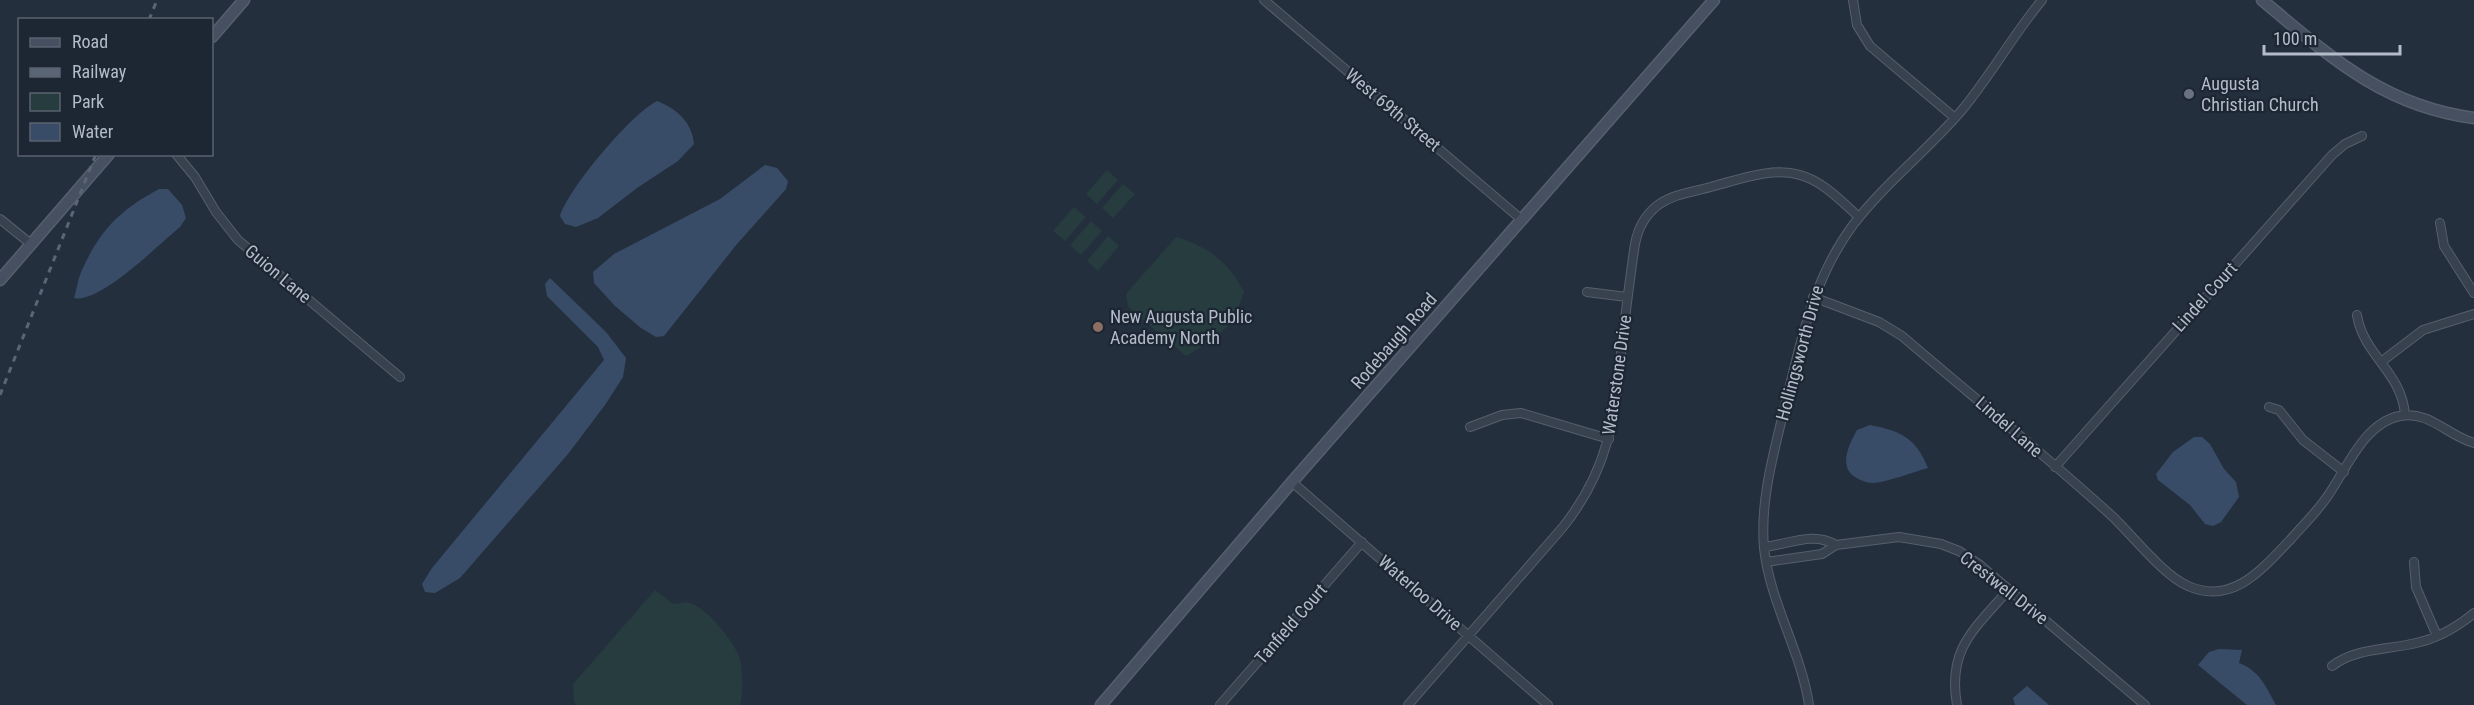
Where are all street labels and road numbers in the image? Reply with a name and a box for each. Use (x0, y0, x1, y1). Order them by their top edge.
street label: West 69th Street (1342, 64, 1445, 155)
street label: Guion Lane (241, 240, 316, 307)
street label: Lindel Court (2168, 258, 2241, 336)
street label: Hollingsworth Drive (1771, 283, 1828, 423)
street label: Rodebaugh Road (1346, 289, 1441, 393)
street label: Waterstone Drive (1598, 314, 1635, 436)
street label: Lindel Lane (1972, 392, 2047, 461)
street label: Crestwell Drive (1956, 547, 2053, 628)
street label: Waterloo Drive (1374, 551, 1466, 635)
street label: Tanfield Court (1250, 579, 1331, 668)

